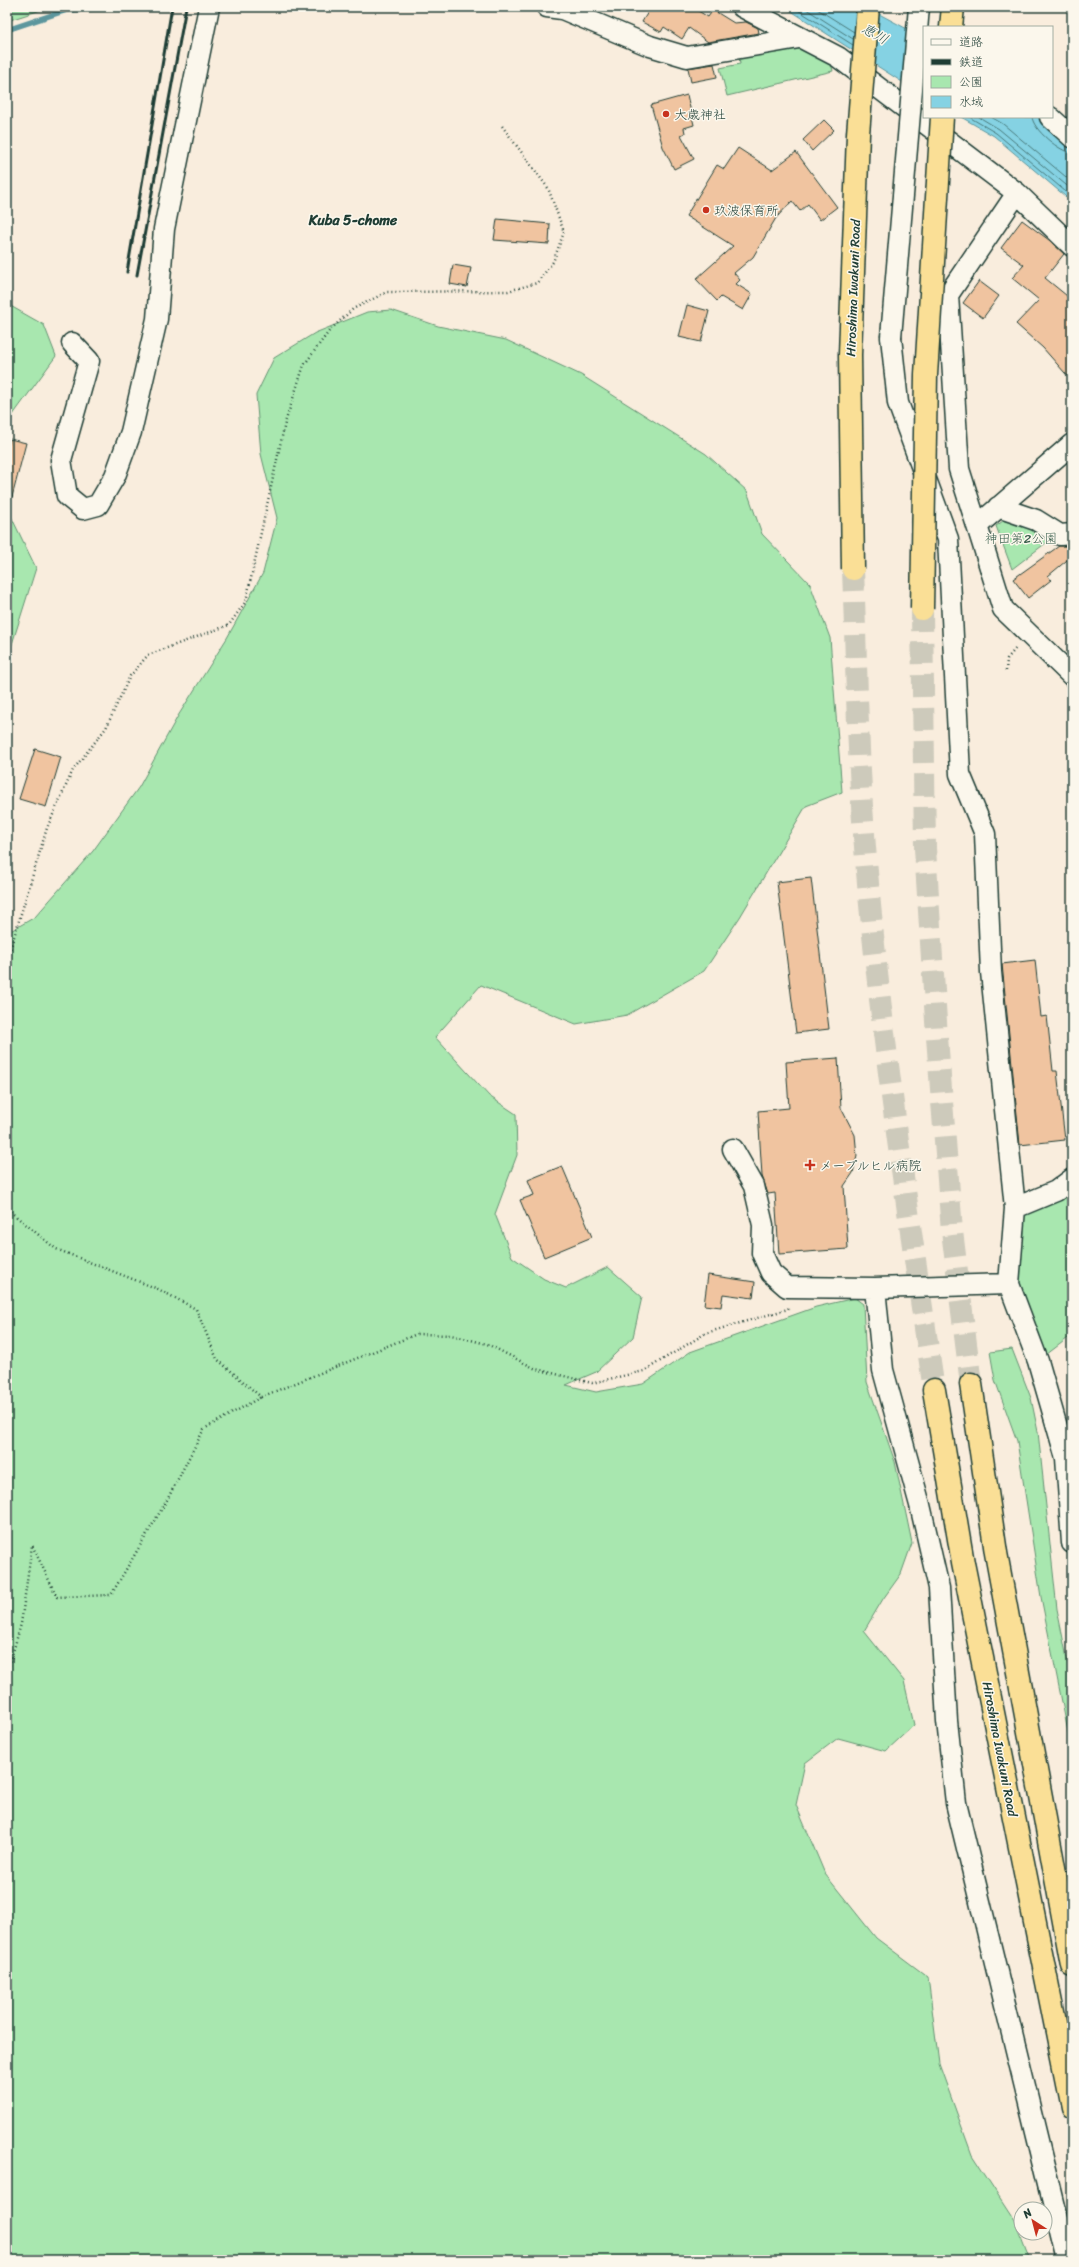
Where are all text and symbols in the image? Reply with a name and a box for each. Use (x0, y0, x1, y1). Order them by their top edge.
water label: 恵川 (857, 16, 893, 52)
legend (923, 26, 1053, 118)
text: 道路 (959, 31, 983, 53)
text: 鉄道 (959, 51, 983, 73)
text: 公園 (959, 71, 983, 93)
text: 水域 (959, 91, 983, 113)
place label: 大歳神社 (674, 103, 726, 126)
marker: 大歳神社 (661, 109, 671, 119)
place label: 玖波保育所 (714, 199, 779, 222)
marker: 玖波保育所 (701, 205, 711, 215)
district label: Kuba 5-chome (308, 208, 398, 233)
street label: Hiroshima Iwakuni Road (839, 218, 867, 357)
park label: 神田第2公園 (985, 527, 1057, 550)
place label: メープルヒル病院 (819, 1154, 921, 1177)
marker: メープルヒル病院 (804, 1159, 816, 1171)
street label: Hiroshima Iwakuni Road (976, 1679, 1025, 1820)
north arrow (1013, 2201, 1053, 2241)
text: N (1018, 2203, 1036, 2224)

